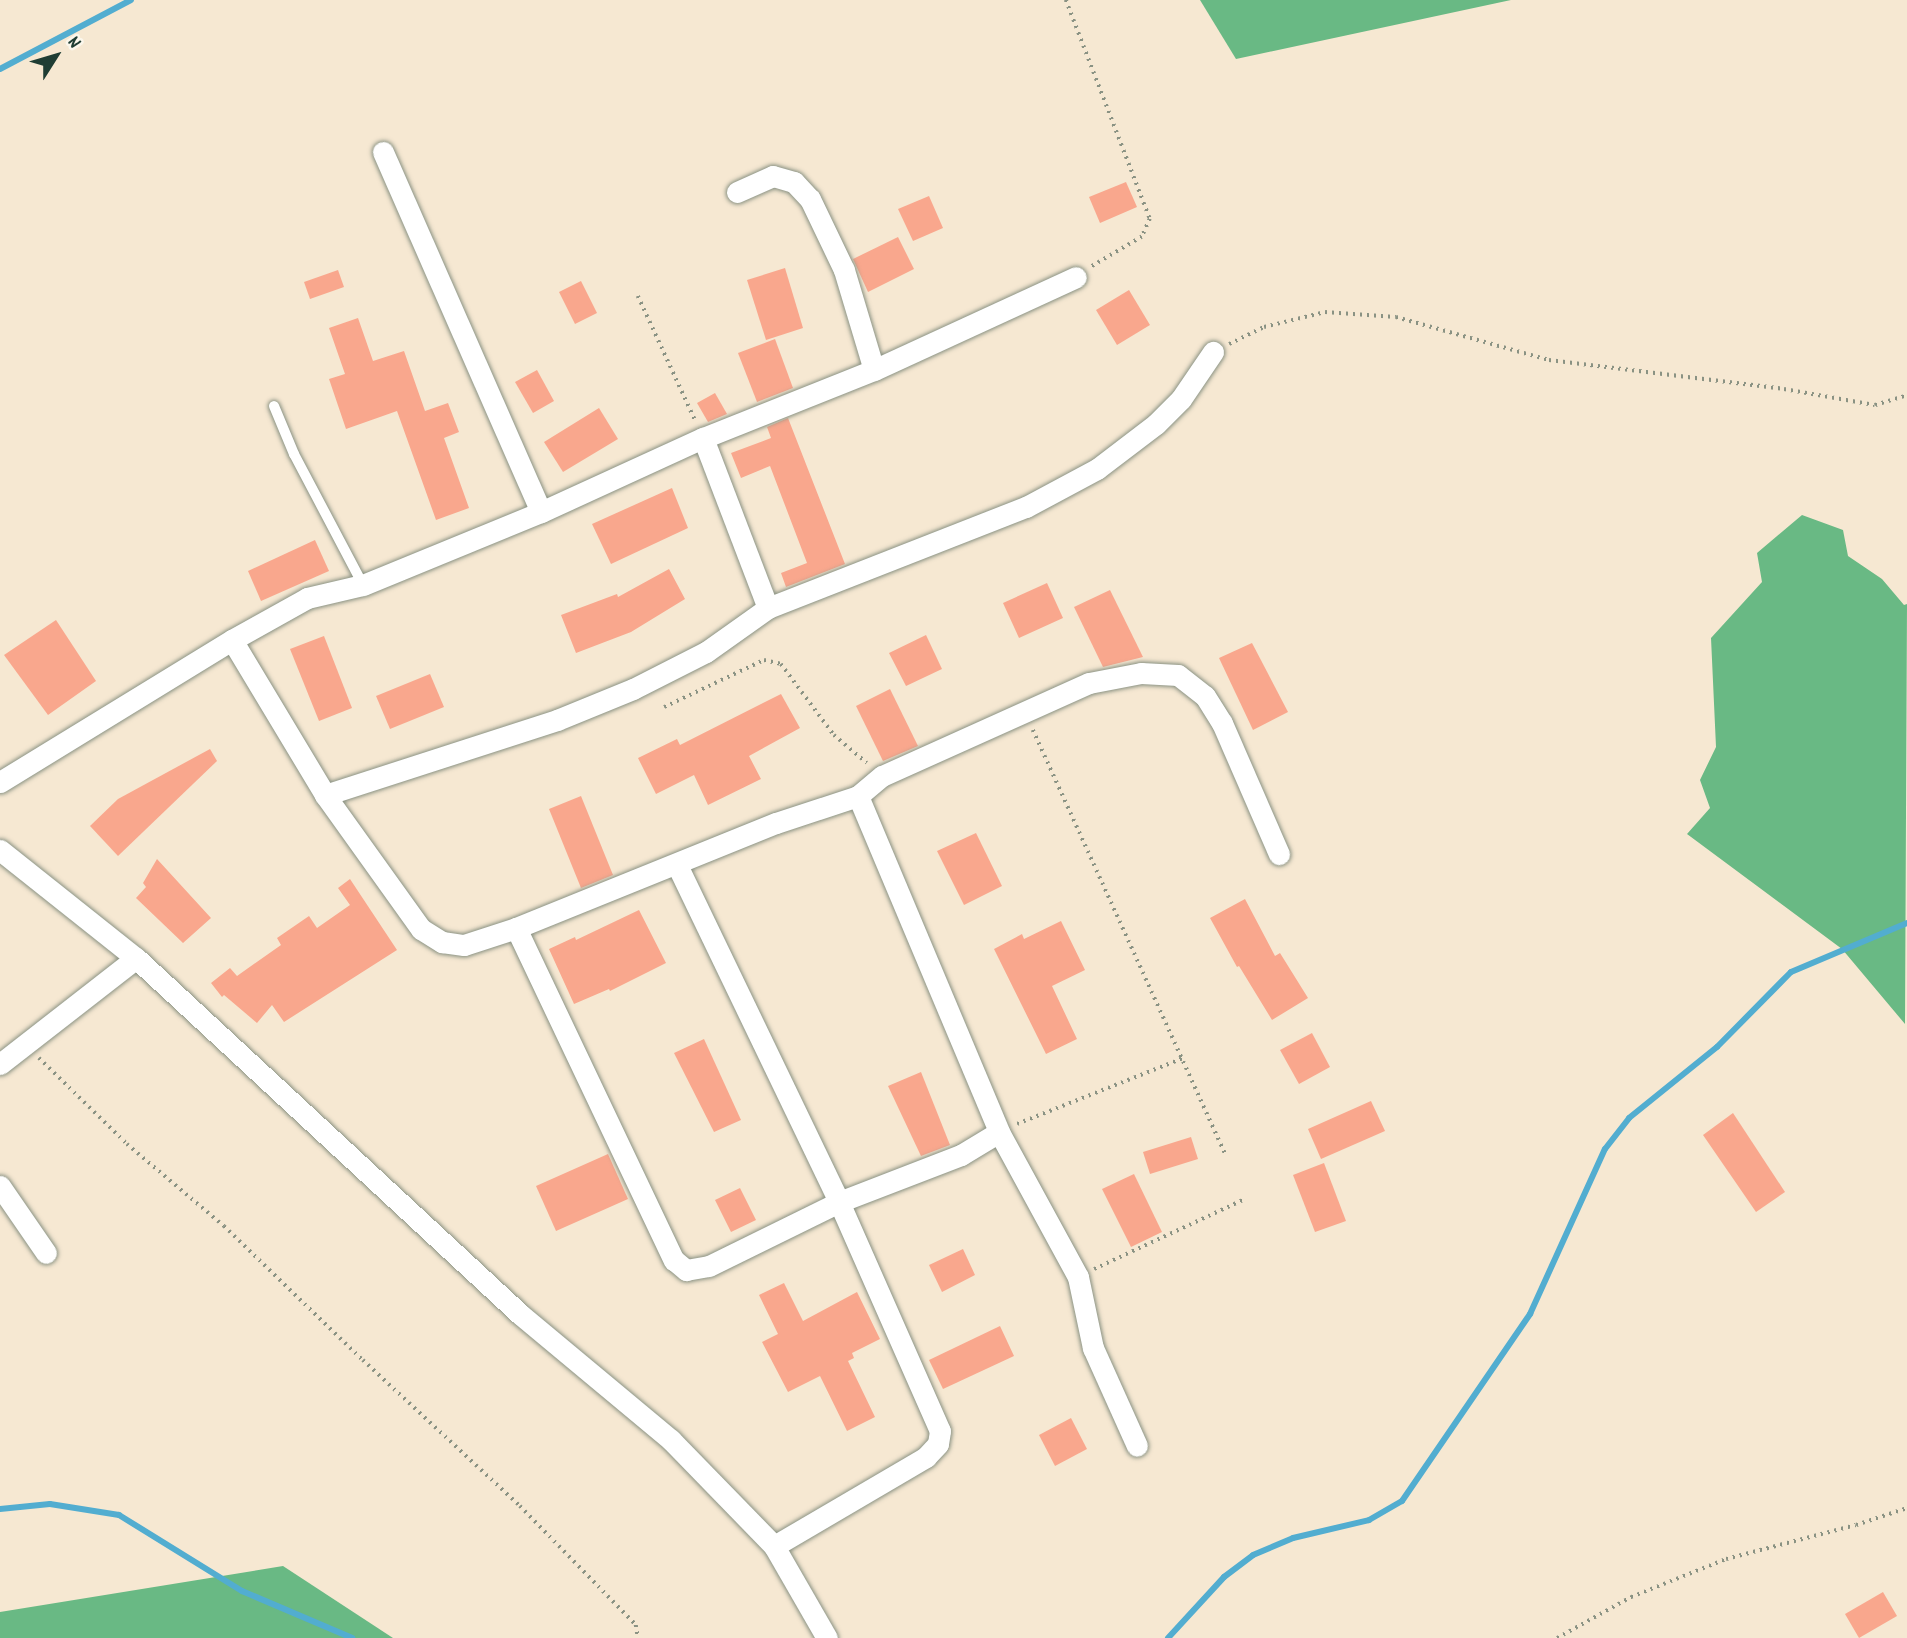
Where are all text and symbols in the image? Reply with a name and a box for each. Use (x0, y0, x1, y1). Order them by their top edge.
north arrow (21, 21, 91, 91)
text: N (60, 31, 87, 55)

